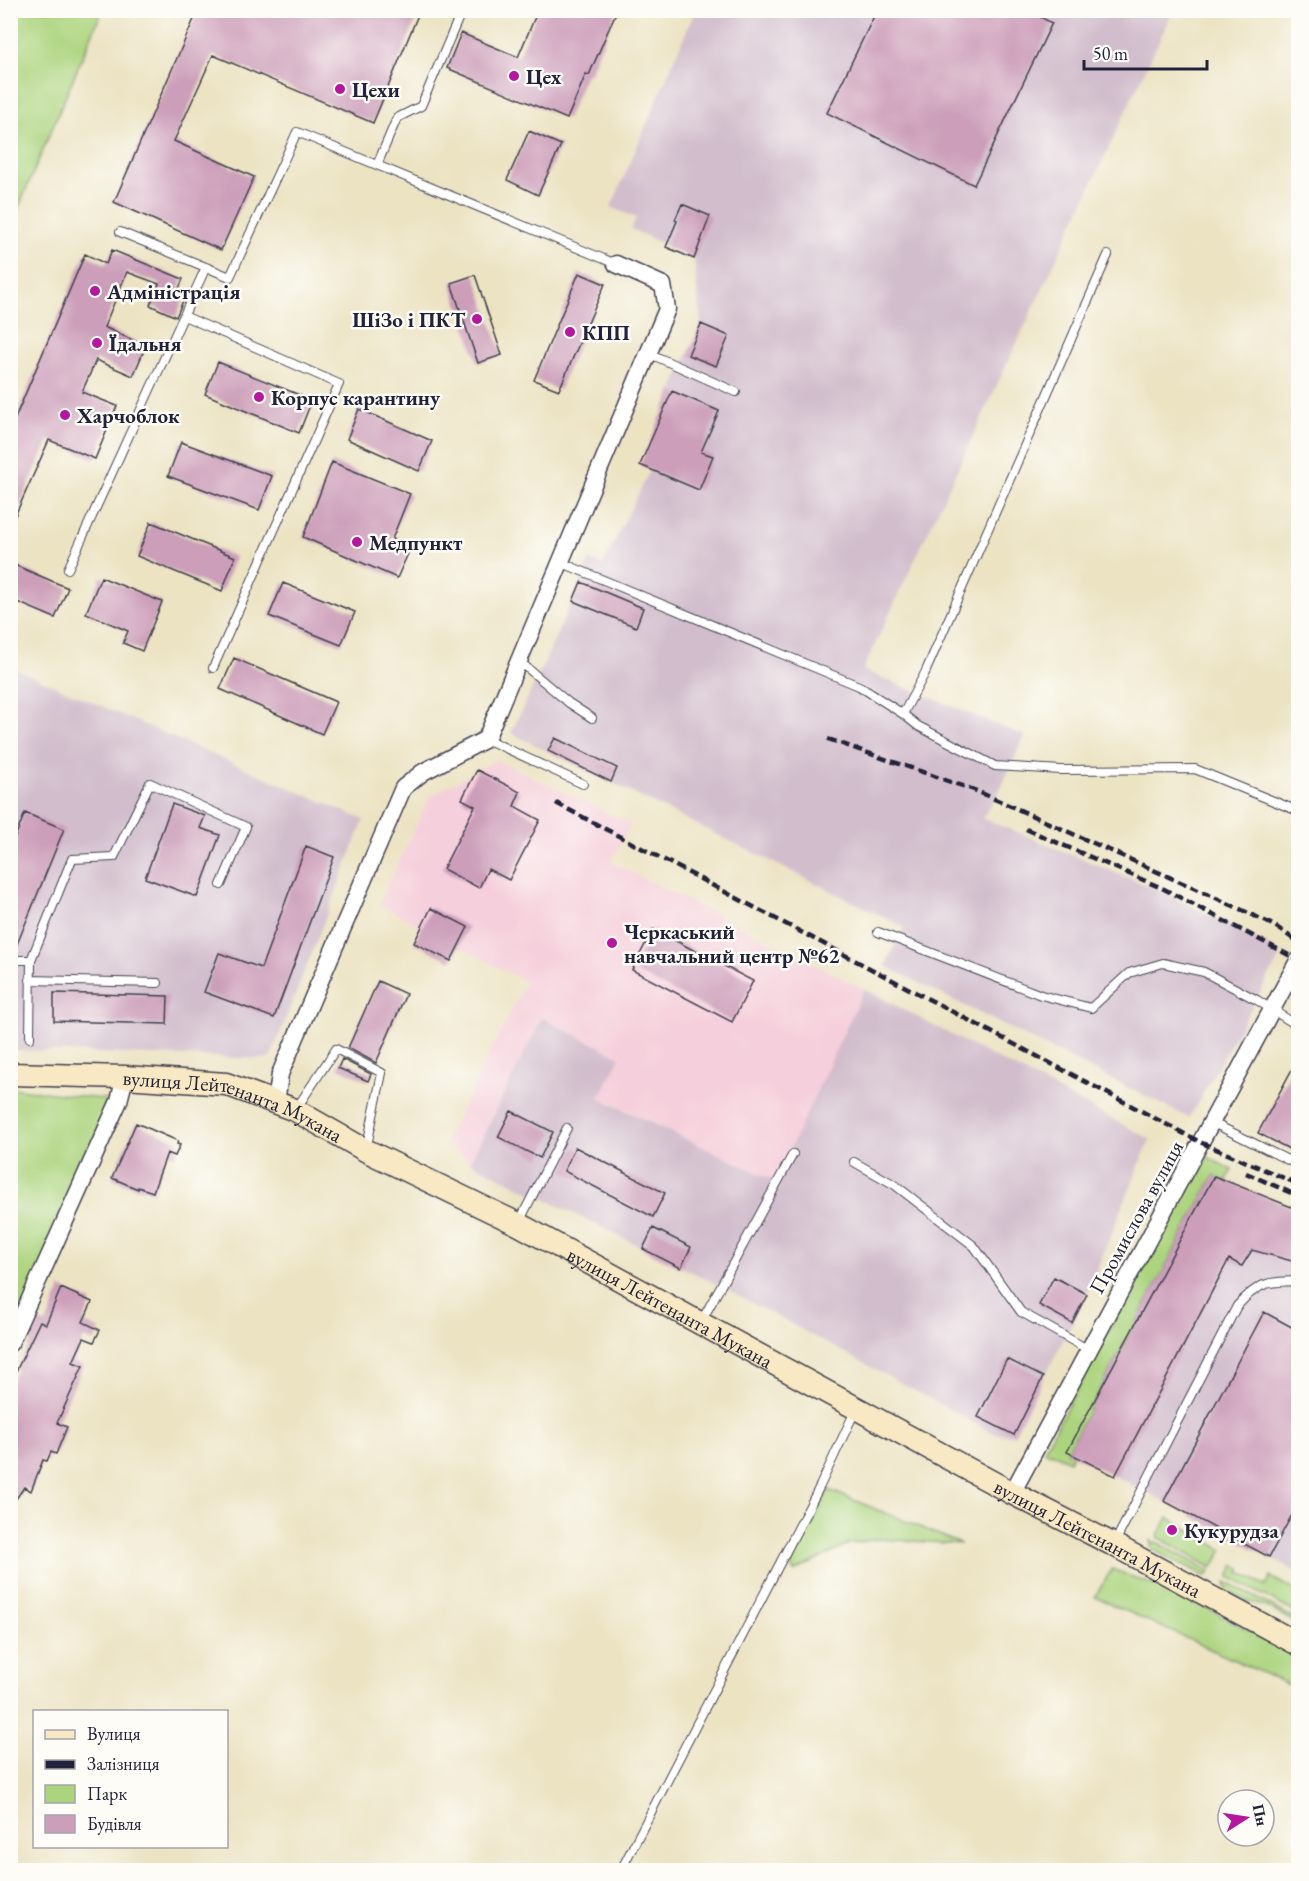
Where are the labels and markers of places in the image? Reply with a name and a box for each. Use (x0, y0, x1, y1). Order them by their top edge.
place label: Цех (526, 63, 562, 90)
marker: Цех (507, 69, 521, 83)
place label: Цехи (352, 76, 400, 103)
marker: Цехи (333, 82, 347, 96)
place label: Адміністрація (106, 278, 240, 305)
marker: Адміністрація (88, 284, 102, 298)
place label: ШіЗо і ПКТ (352, 306, 465, 333)
marker: ШіЗо і ПКТ (470, 312, 484, 326)
place label: КПП (582, 319, 630, 346)
marker: КПП (563, 325, 577, 339)
place label: Їдальня (109, 330, 182, 357)
marker: Їдальня (90, 336, 104, 350)
place label: Корпус карантину (271, 384, 441, 411)
marker: Корпус карантину (252, 390, 266, 404)
place label: Харчоблок (76, 402, 180, 429)
marker: Харчоблок (58, 408, 72, 422)
place label: Медпункт (369, 529, 463, 556)
marker: Медпункт (350, 535, 364, 549)
place label: Черкаський навчальний центр №62 (624, 918, 840, 969)
marker: Черкаський навчальний центр №62 (605, 936, 619, 950)
place label: Кукурудза (1184, 1517, 1280, 1544)
marker: Кукурудза (1165, 1523, 1179, 1537)

